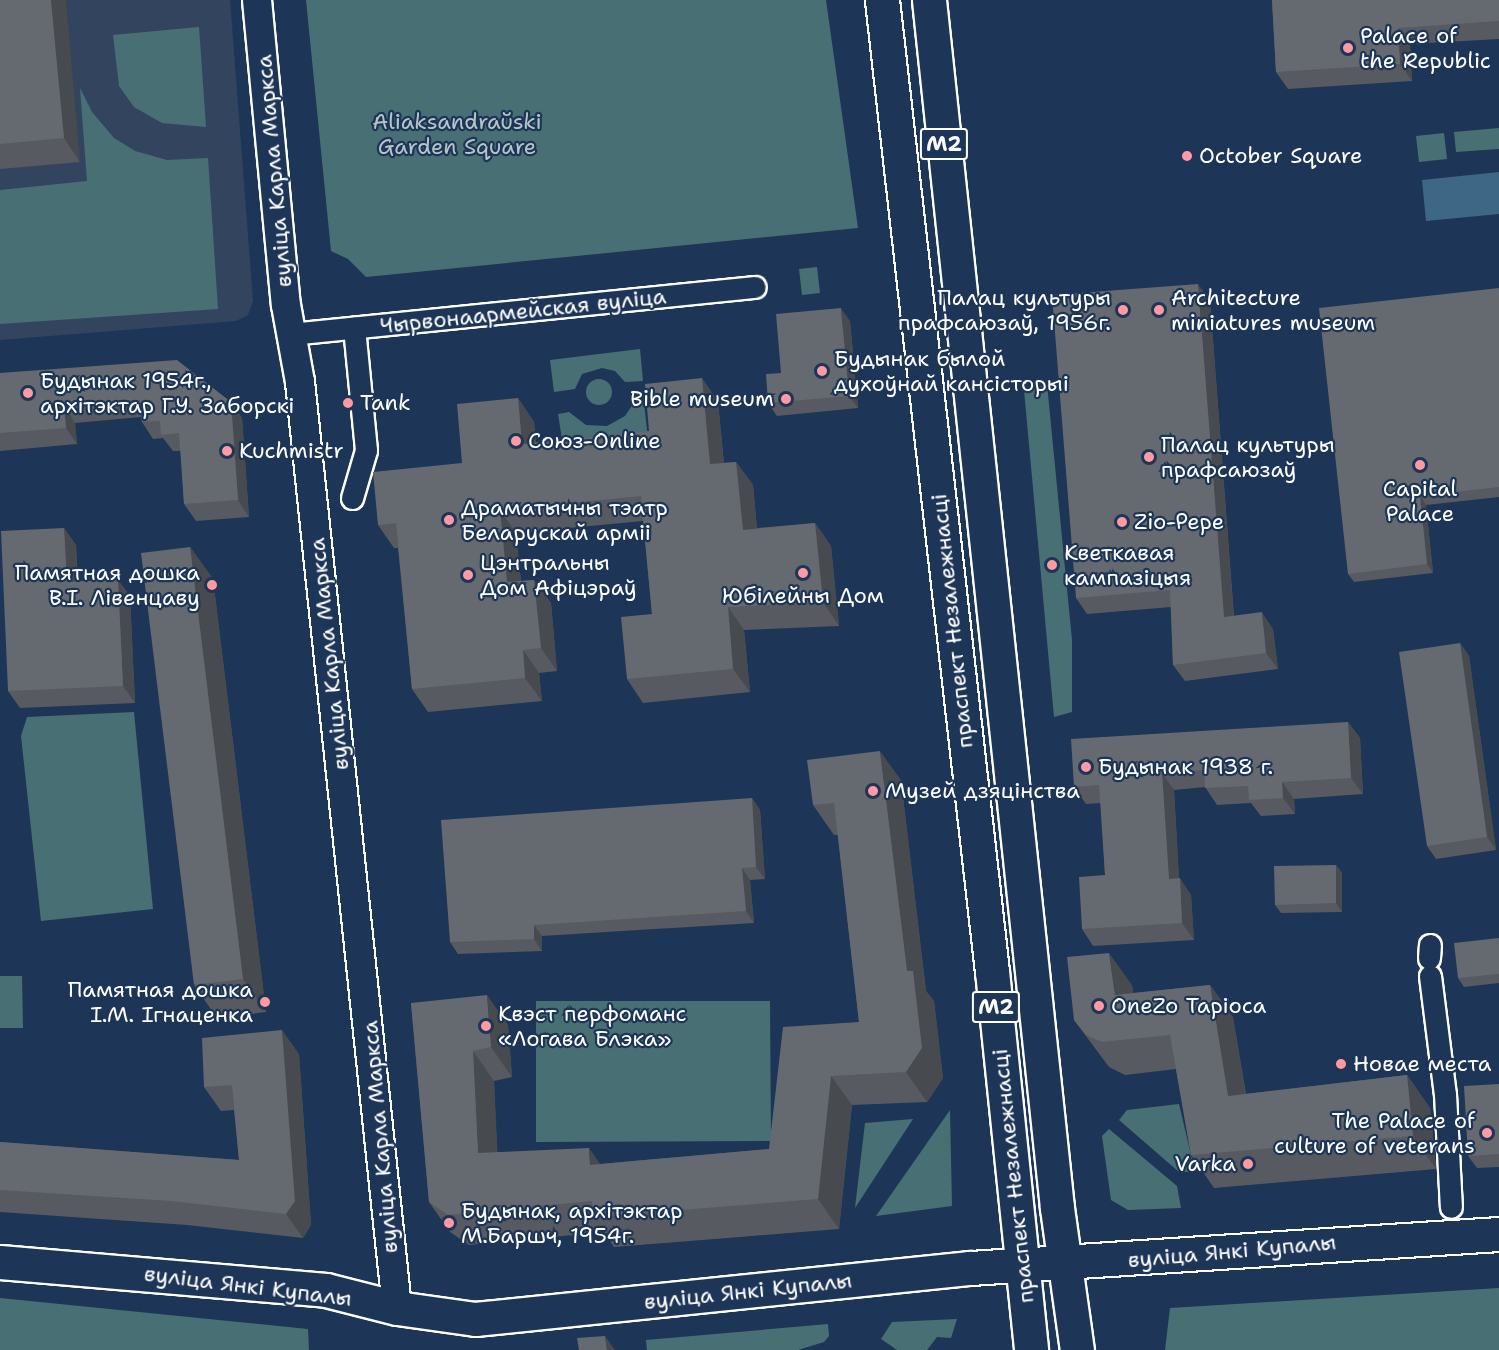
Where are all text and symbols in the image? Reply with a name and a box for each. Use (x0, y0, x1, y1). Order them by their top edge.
place label: Palace of the Republic (1360, 22, 1491, 74)
marker: Palace of the Republic (1341, 41, 1355, 55)
street label: вуліца Карла Маркса (251, 54, 297, 288)
park label: Aliaksandraŭski Garden Square (372, 108, 542, 160)
road number: М2 (918, 126, 970, 162)
place label: October Square (1199, 143, 1362, 169)
marker: October Square (1180, 149, 1194, 163)
street label: Чырвонаармейская вуліца (379, 283, 667, 339)
place label: Палац культуры прафсаюзаў, 1956г. (898, 284, 1111, 336)
place label: Architecture miniatures museum (1171, 284, 1375, 336)
marker: Палац культуры прафсаюзаў, 1956г. (1116, 303, 1130, 317)
marker: Architecture miniatures museum (1152, 303, 1166, 317)
place label: Будынак былой духоўнай кансісторыі (834, 345, 1069, 396)
marker: Будынак былой духоўнай кансісторыі (815, 364, 829, 378)
place label: Будынак 1954г., архітэктар Г.У. Заборскі (40, 367, 295, 418)
marker: Будынак 1954г., архітэктар Г.У. Заборскі (21, 386, 35, 400)
place label: Bible museum (630, 386, 774, 412)
place label: Tank (360, 390, 411, 416)
marker: Bible museum (779, 392, 793, 406)
marker: Tank (341, 396, 355, 410)
place label: Союз-Online (528, 428, 661, 454)
place label: Палац культуры прафсаюзаў (1161, 431, 1335, 482)
marker: Союз-Online (509, 434, 523, 448)
place label: Kuchmistr (239, 438, 344, 464)
marker: Kuchmistr (220, 444, 234, 458)
marker: Палац культуры прафсаюзаў (1142, 450, 1156, 464)
marker: Capital Palace (1413, 458, 1427, 472)
place label: Capital Palace (1383, 475, 1457, 526)
street label: праспект Незалежнасці (926, 492, 978, 750)
place label: Драматычны тэатр Беларускай арміі (461, 494, 668, 546)
place label: Zio-Pepe (1134, 509, 1224, 535)
marker: Драматычны тэатр Беларускай арміі (442, 513, 456, 527)
marker: Zio-Pepe (1115, 515, 1129, 529)
street label: вуліца Карла Маркса (304, 537, 354, 771)
place label: Кветкавая кампазіцыя (1064, 539, 1191, 590)
place label: Цэнтральны Дом Афіцэраў (480, 549, 637, 600)
marker: Кветкавая кампазіцыя (1045, 558, 1059, 572)
place label: Памятная дошка В.І. Лівенцаву (15, 559, 200, 610)
marker: Юбілейны Дом (796, 566, 810, 580)
marker: Цэнтральны Дом Афіцэраў (461, 568, 475, 582)
marker: Памятная дошка В.І. Лівенцаву (205, 578, 219, 592)
place label: Юбілейны Дом (722, 583, 884, 609)
place label: Будынак 1938 г. (1098, 754, 1273, 780)
marker: Будынак 1938 г. (1079, 760, 1093, 774)
place label: Музей дзяцінства (885, 778, 1080, 804)
marker: Музей дзяцінства (866, 784, 880, 798)
place label: Памятная дошка І.М. Ігнаценка (68, 976, 253, 1028)
road number: М2 (970, 989, 1022, 1025)
place label: OneZo Tapioca (1111, 993, 1266, 1019)
marker: Памятная дошка І.М. Ігнаценка (258, 995, 272, 1009)
marker: OneZo Tapioca (1092, 999, 1106, 1013)
place label: Квэст перфоманс «Логава Блэка» (498, 1000, 687, 1052)
marker: Квэст перфоманс «Логава Блэка» (479, 1019, 493, 1033)
street label: вуліца Карла Маркса (357, 1020, 403, 1254)
street label: праспект Незалежнасці (987, 1047, 1039, 1305)
place label: Новае места (1353, 1051, 1491, 1077)
marker: Новае места (1334, 1057, 1348, 1071)
place label: The Palace of culture of veterans (1274, 1107, 1475, 1158)
marker: The Palace of culture of veterans (1480, 1126, 1494, 1140)
place label: Varka (1174, 1151, 1236, 1177)
marker: Varka (1241, 1157, 1255, 1171)
place label: Будынак, архітэктар М.Баршч, 1954г. (461, 1197, 683, 1248)
marker: Будынак, архітэктар М.Баршч, 1954г. (442, 1216, 456, 1230)
street label: вуліца Янкі Купалы (1127, 1229, 1337, 1273)
street label: вуліца Янкі Купалы (143, 1260, 353, 1312)
street label: вуліца Янкі Купалы (643, 1267, 853, 1315)

